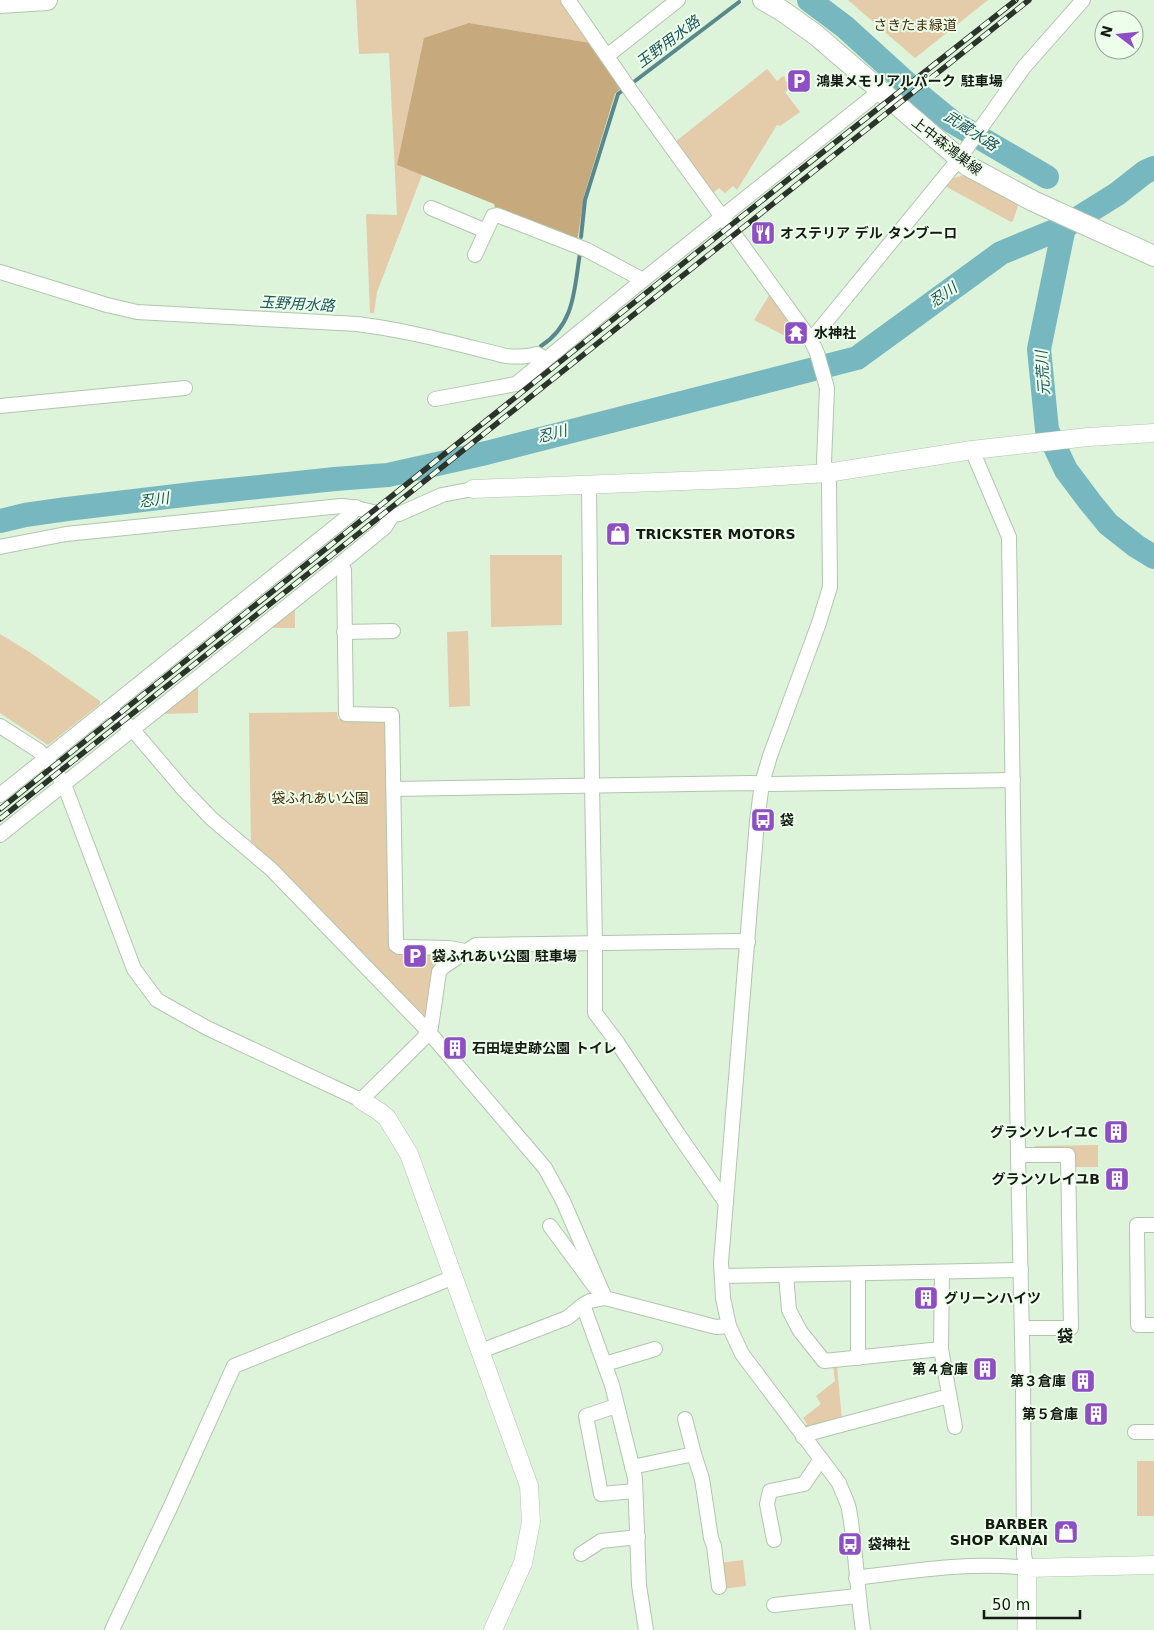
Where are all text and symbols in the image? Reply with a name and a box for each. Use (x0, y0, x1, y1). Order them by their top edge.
north arrow (1094, 10, 1144, 60)
water label: 玉野用水路 (633, 11, 705, 72)
park label: さきたま緑道 (873, 17, 957, 33)
text: N (1097, 24, 1116, 39)
parking icon: 鴻巣メモリアルパーク 駐車場 (786, 68, 812, 94)
place label: 鴻巣メモリアルパーク 駐車場 (816, 73, 1003, 89)
water label: 武蔵水路 (941, 107, 1003, 156)
street label: 上中森鴻巣線 (909, 114, 985, 178)
restaurant icon: オステリア デル タンブーロ (750, 220, 776, 246)
place label: オステリア デル タンブーロ (780, 225, 957, 241)
water label: 忍川 (926, 278, 962, 311)
water label: 玉野用水路 (259, 293, 337, 315)
temple icon: 水神社 (783, 320, 809, 346)
place label: 水神社 (814, 325, 856, 341)
water label: 元荒川 (1032, 348, 1054, 396)
water label: 忍川 (535, 421, 571, 446)
water label: 忍川 (138, 489, 172, 511)
shop icon: TRICKSTER MOTORS (605, 521, 631, 547)
place label: TRICKSTER MOTORS (636, 526, 796, 542)
park label: 袋ふれあい公園 (271, 790, 369, 806)
bus stop icon: 袋 (750, 807, 776, 833)
place label: 袋 (780, 812, 794, 828)
parking icon: 袋ふれあい公園 駐車場 (402, 943, 428, 969)
place label: 袋ふれあい公園 駐車場 (432, 948, 577, 964)
building icon: 石田堤史跡公園 トイレ (442, 1035, 468, 1061)
place label: 石田堤史跡公園 トイレ (472, 1040, 617, 1056)
building icon: グランソレイユC (1103, 1119, 1129, 1145)
place label: グランソレイユC (990, 1124, 1098, 1140)
building icon: グランソレイユB (1104, 1166, 1130, 1192)
place label: グランソレイユB (992, 1171, 1100, 1187)
building icon: グリーンハイツ (913, 1285, 939, 1311)
place label: グリーンハイツ (944, 1290, 1041, 1306)
district label: 袋 (1057, 1327, 1073, 1346)
building icon: 第４倉庫 (972, 1356, 998, 1382)
place label: 第４倉庫 (912, 1361, 968, 1377)
building icon: 第３倉庫 (1070, 1368, 1096, 1394)
place label: 第３倉庫 (1010, 1373, 1066, 1389)
building icon: 第５倉庫 (1083, 1401, 1109, 1427)
place label: 第５倉庫 (1022, 1406, 1078, 1422)
place label: BARBER SHOP KANAI (950, 1516, 1048, 1548)
shop icon: BARBER SHOP KANAI (1053, 1519, 1079, 1545)
bus stop icon: 袋神社 (837, 1531, 863, 1557)
place label: 袋神社 (868, 1536, 910, 1552)
scale bar (984, 1588, 1080, 1620)
text: 50 m (992, 1596, 1030, 1614)

